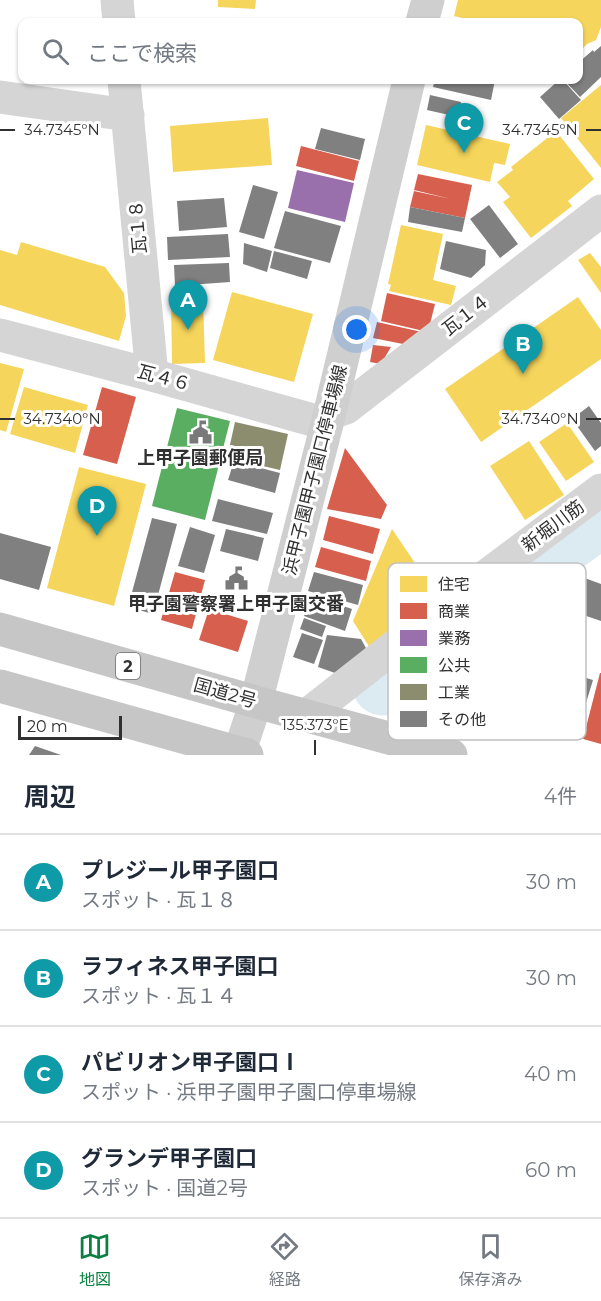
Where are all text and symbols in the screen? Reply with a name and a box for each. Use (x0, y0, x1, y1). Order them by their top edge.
search box (18, 18, 583, 84)
icon: search (39, 35, 72, 68)
text: ここで検索 (87, 40, 197, 67)
pin: C (444, 104, 484, 153)
text: 34.7345°N (24, 120, 100, 139)
text: 34.7345°N (502, 120, 578, 139)
street label: 瓦１８ (125, 199, 151, 255)
pin: A (168, 280, 207, 330)
street label: 瓦１４ (438, 290, 494, 340)
your location (342, 315, 371, 344)
pin: B (504, 324, 542, 374)
street label: 瓦４６ (135, 360, 193, 396)
street label: 浜甲子園甲子園口停車場線 (278, 363, 352, 577)
text: 34.7340°N (23, 409, 101, 428)
text: 34.7340°N (501, 409, 579, 428)
public building icon: 上甲子園郵便局 (187, 419, 213, 445)
place label: 上甲子園郵便局 (137, 447, 263, 469)
pin: D (78, 486, 116, 536)
street label: 新堀川筋 (518, 496, 588, 556)
legend (388, 563, 586, 740)
public building icon: 甲子園警察署上甲子園交番 (223, 565, 249, 591)
text: 住宅 (438, 575, 470, 594)
place label: 甲子園警察署上甲子園交番 (128, 593, 344, 615)
text: 商業 (438, 602, 470, 621)
text: 業務 (438, 629, 470, 648)
road number: 2 (116, 653, 140, 679)
text: 公共 (438, 656, 470, 675)
street label: 国道2号 (191, 674, 259, 712)
text: 工業 (438, 683, 470, 702)
text: その他 (438, 710, 486, 729)
scale bar (18, 713, 122, 740)
text: 135.373°E (281, 715, 349, 734)
text: 20 m (27, 717, 68, 736)
text: 周辺 (24, 781, 76, 813)
text: 4件 (544, 784, 577, 808)
text: プレジール甲子園口 (81, 857, 279, 884)
text: A (36, 870, 51, 894)
text: 30 m (526, 870, 577, 894)
text: スポット · 瓦１８ (81, 888, 237, 912)
text: ラフィネス甲子園口 (81, 953, 279, 980)
text: B (36, 966, 51, 990)
text: 30 m (526, 966, 577, 990)
text: スポット · 瓦１４ (81, 984, 237, 1008)
text: パビリオン甲子園口Ⅰ (81, 1049, 301, 1076)
text: C (36, 1062, 51, 1086)
text: 40 m (524, 1062, 577, 1086)
text: スポット · 浜甲子園甲子園口停車場線 (81, 1080, 417, 1104)
text: グランデ甲子園口 (81, 1145, 257, 1172)
text: D (35, 1158, 52, 1182)
text: 60 m (525, 1158, 577, 1182)
text: スポット · 国道2号 (81, 1176, 248, 1200)
tab: 地図 (78, 1230, 111, 1290)
tab: 経路 (268, 1230, 301, 1290)
tab: 保存済み (458, 1230, 522, 1290)

